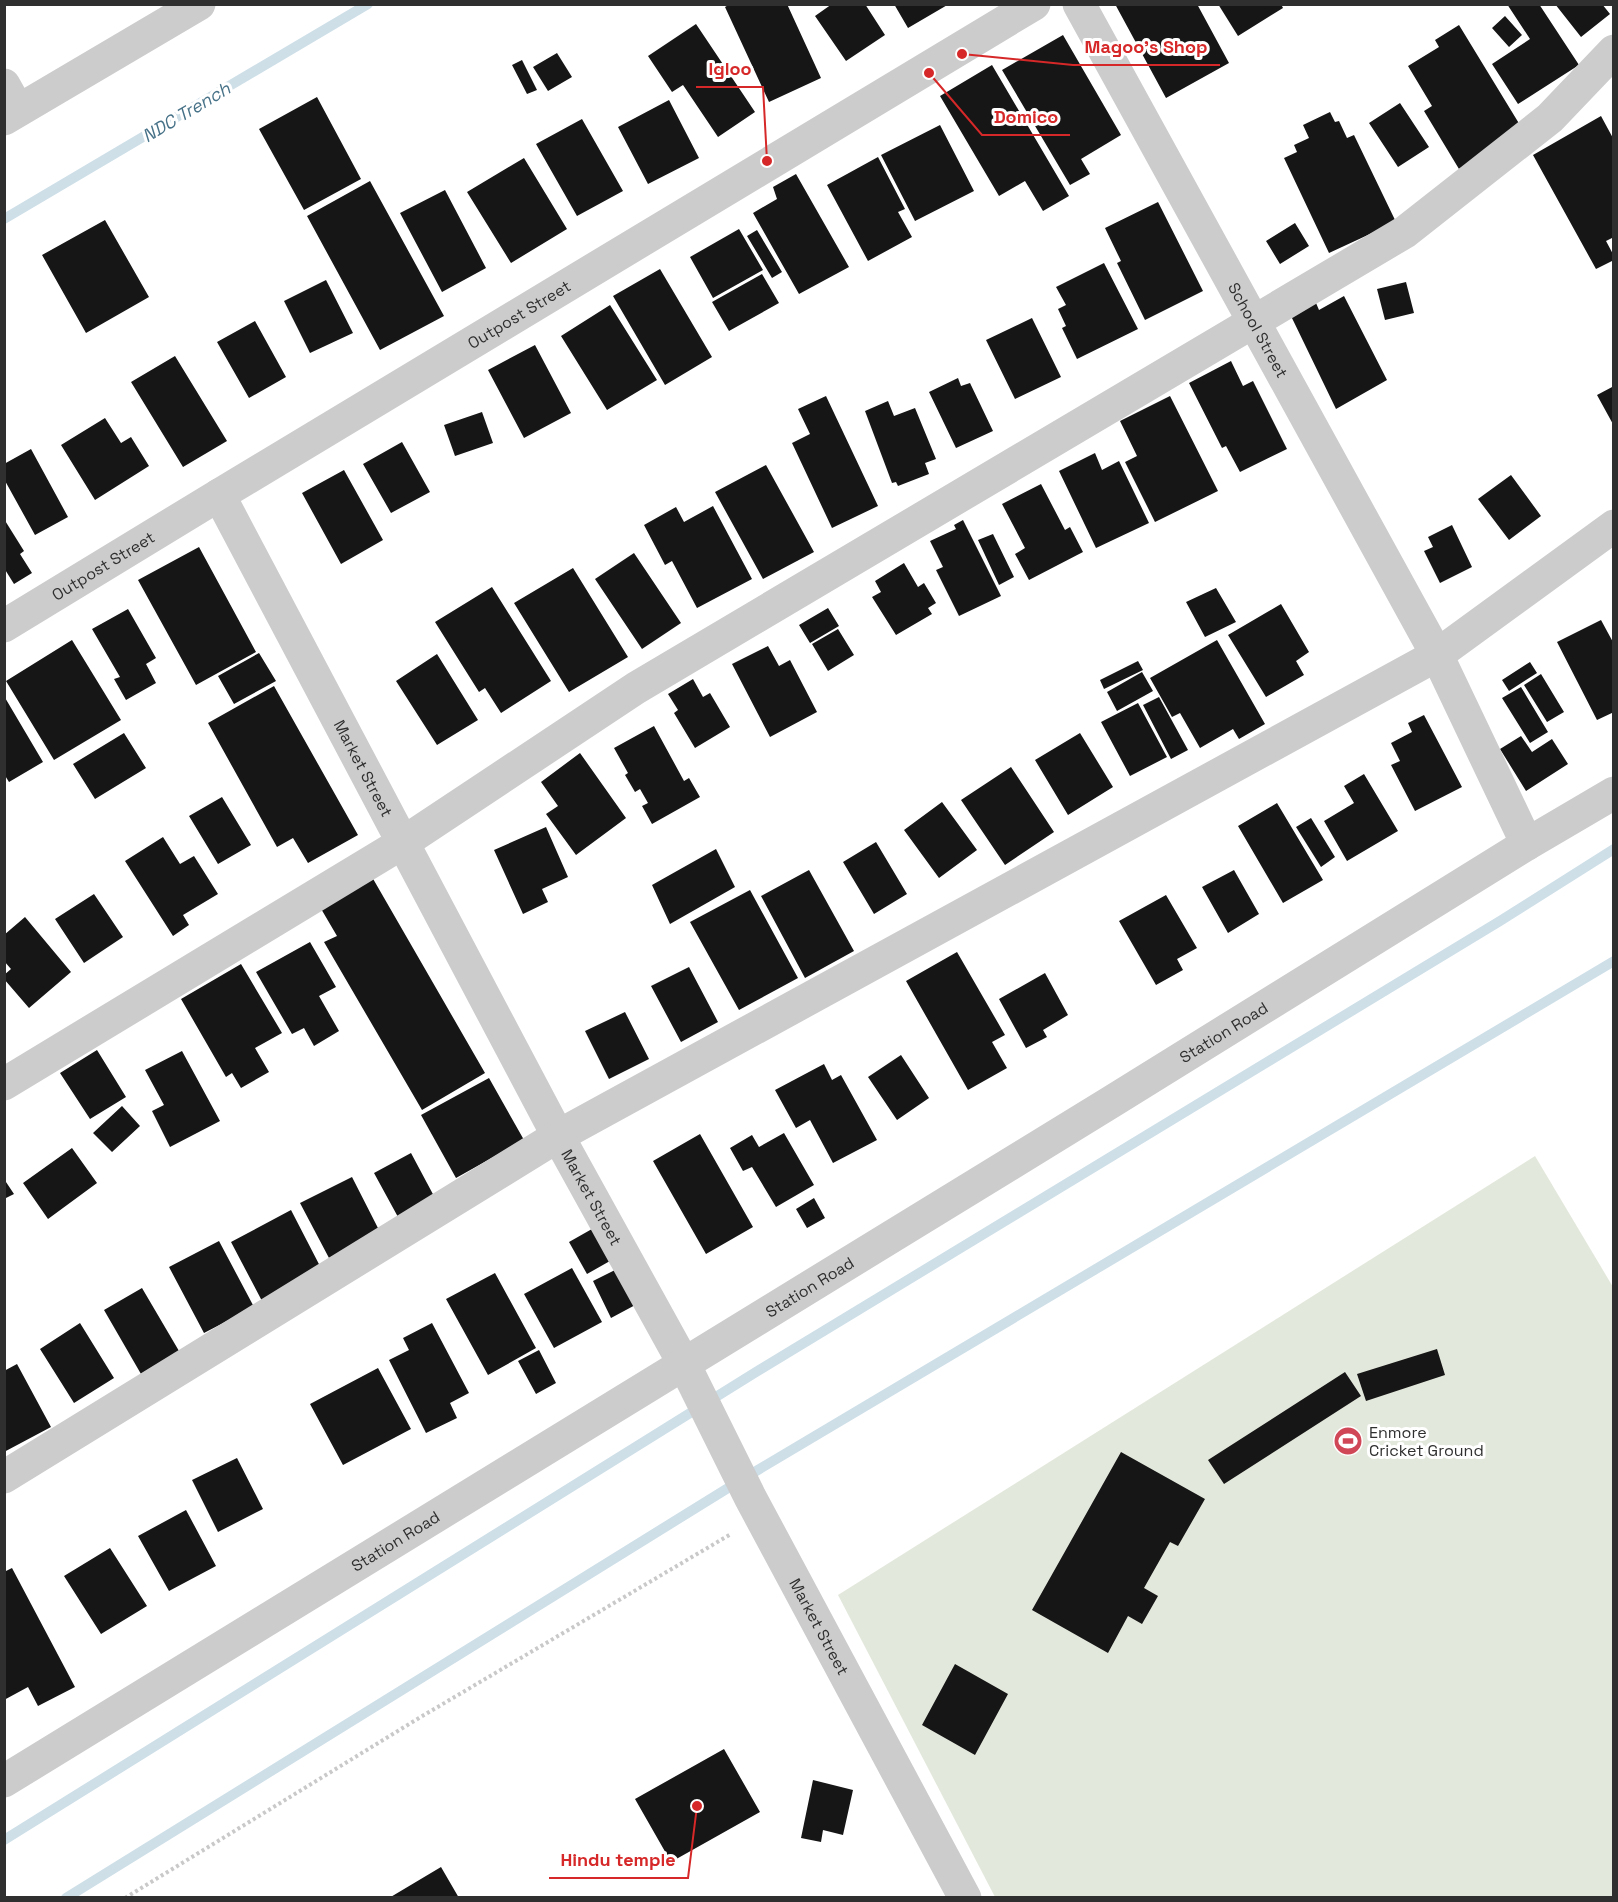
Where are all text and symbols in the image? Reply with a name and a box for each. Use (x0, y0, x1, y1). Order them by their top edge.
callout: Magoo's Shop (1073, 29, 1220, 65)
text: Magoo's Shop (1085, 35, 1207, 58)
callout: Igloo (696, 51, 763, 87)
text: Igloo (708, 57, 752, 80)
water label: NDC Trench (138, 76, 235, 147)
callout: Domico (982, 99, 1070, 135)
text: Domico (994, 105, 1058, 128)
street label: Outpost Street (464, 275, 574, 353)
street label: School Street (1224, 278, 1293, 381)
street label: Outpost Street (48, 526, 158, 605)
street label: Market Street (329, 716, 398, 820)
street label: Station Road (1175, 997, 1272, 1068)
street label: Market Street (557, 1145, 627, 1249)
street label: Station Road (761, 1252, 858, 1322)
place label: Enmore Cricket Ground (1369, 1422, 1484, 1461)
sports icon: Enmore Cricket Ground (1332, 1425, 1364, 1457)
street label: Station Road (347, 1506, 443, 1576)
street label: Market Street (785, 1574, 854, 1679)
callout: Hindu temple (549, 1842, 688, 1878)
text: Hindu temple (560, 1848, 676, 1871)

